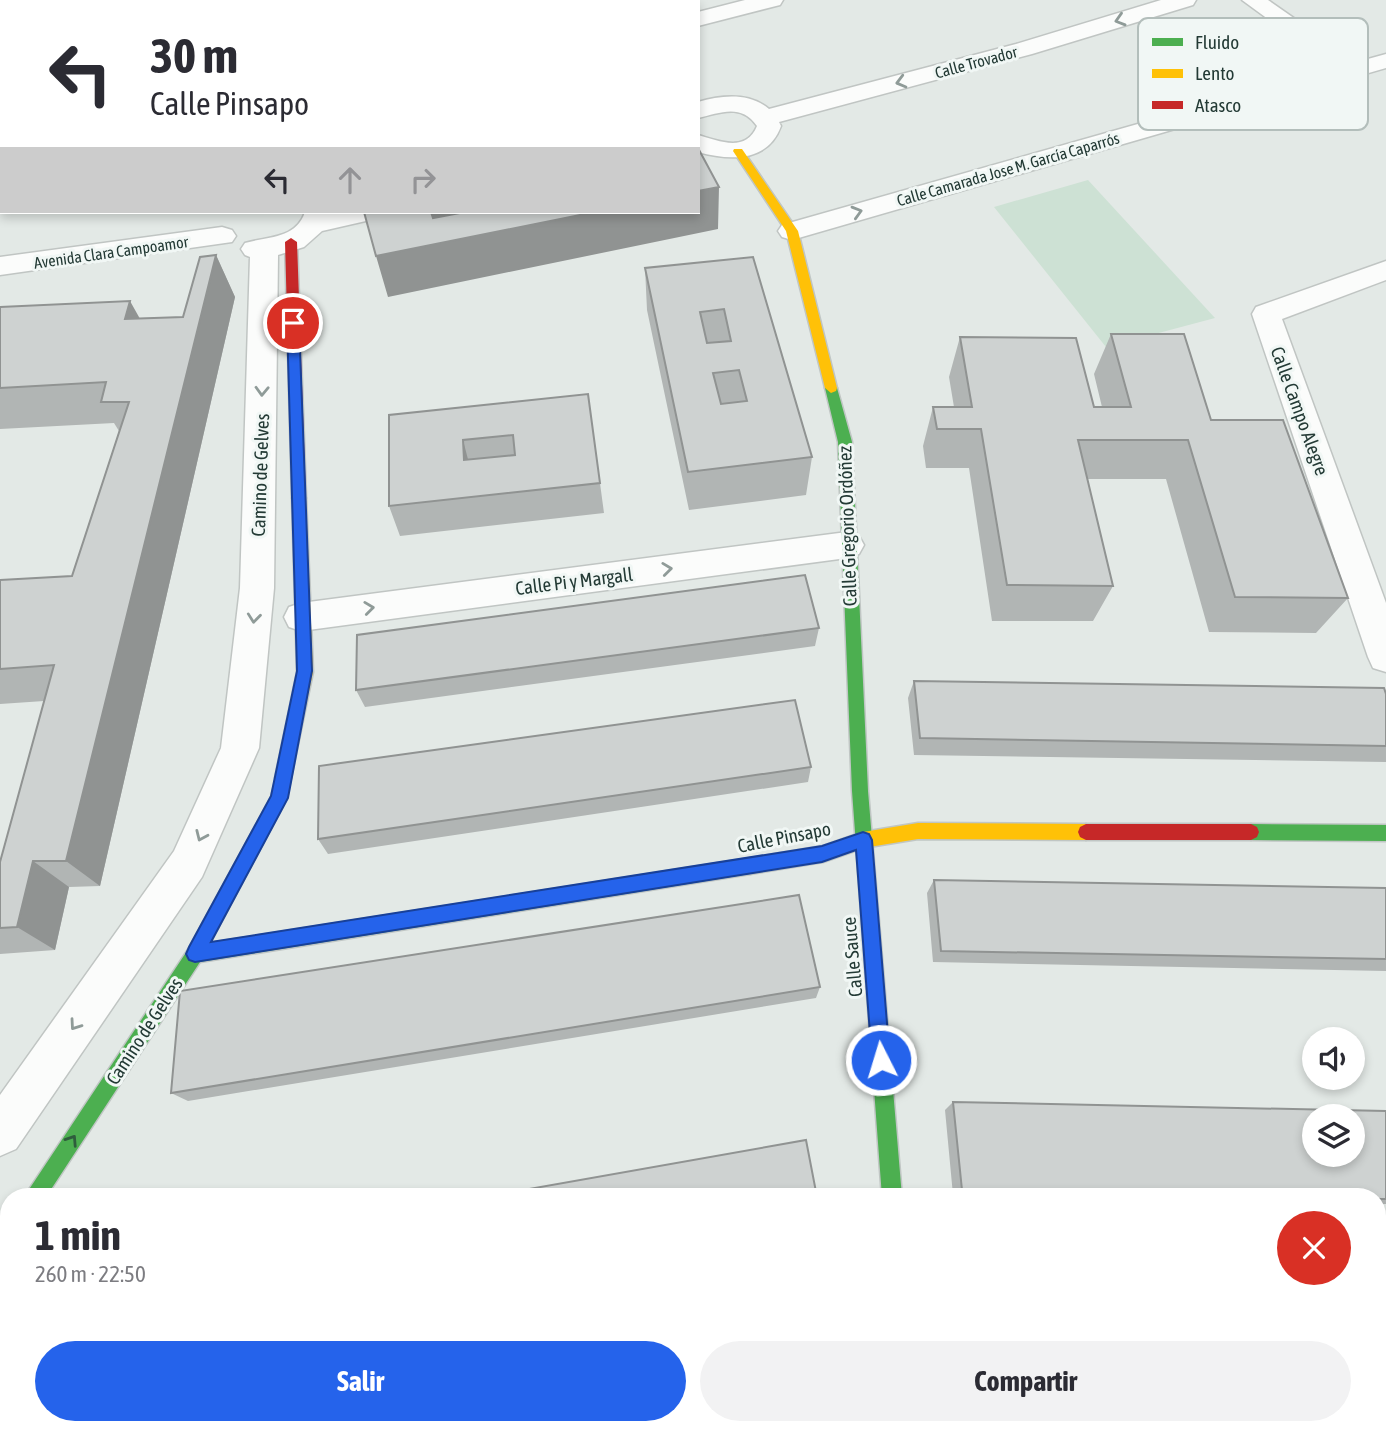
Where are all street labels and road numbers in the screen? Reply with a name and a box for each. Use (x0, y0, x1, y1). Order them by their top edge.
street label: Calle Trovador (933, 42, 1019, 82)
street label: Calle Camarada Jose M. García Caparrós (895, 128, 1122, 210)
street label: Avenida Clara Campoamor (33, 232, 190, 273)
street label: Calle Campo Alegre (1267, 344, 1333, 478)
street label: Camino de Gelves (247, 413, 273, 537)
street label: Calle Gregorio Ordóñez (833, 445, 861, 607)
street label: Calle Pi y Margall (514, 563, 634, 599)
street label: Calle Pinsapo (736, 817, 833, 857)
street label: Calle Sauce (838, 916, 866, 998)
street label: Camino de Gelves (101, 973, 187, 1089)

